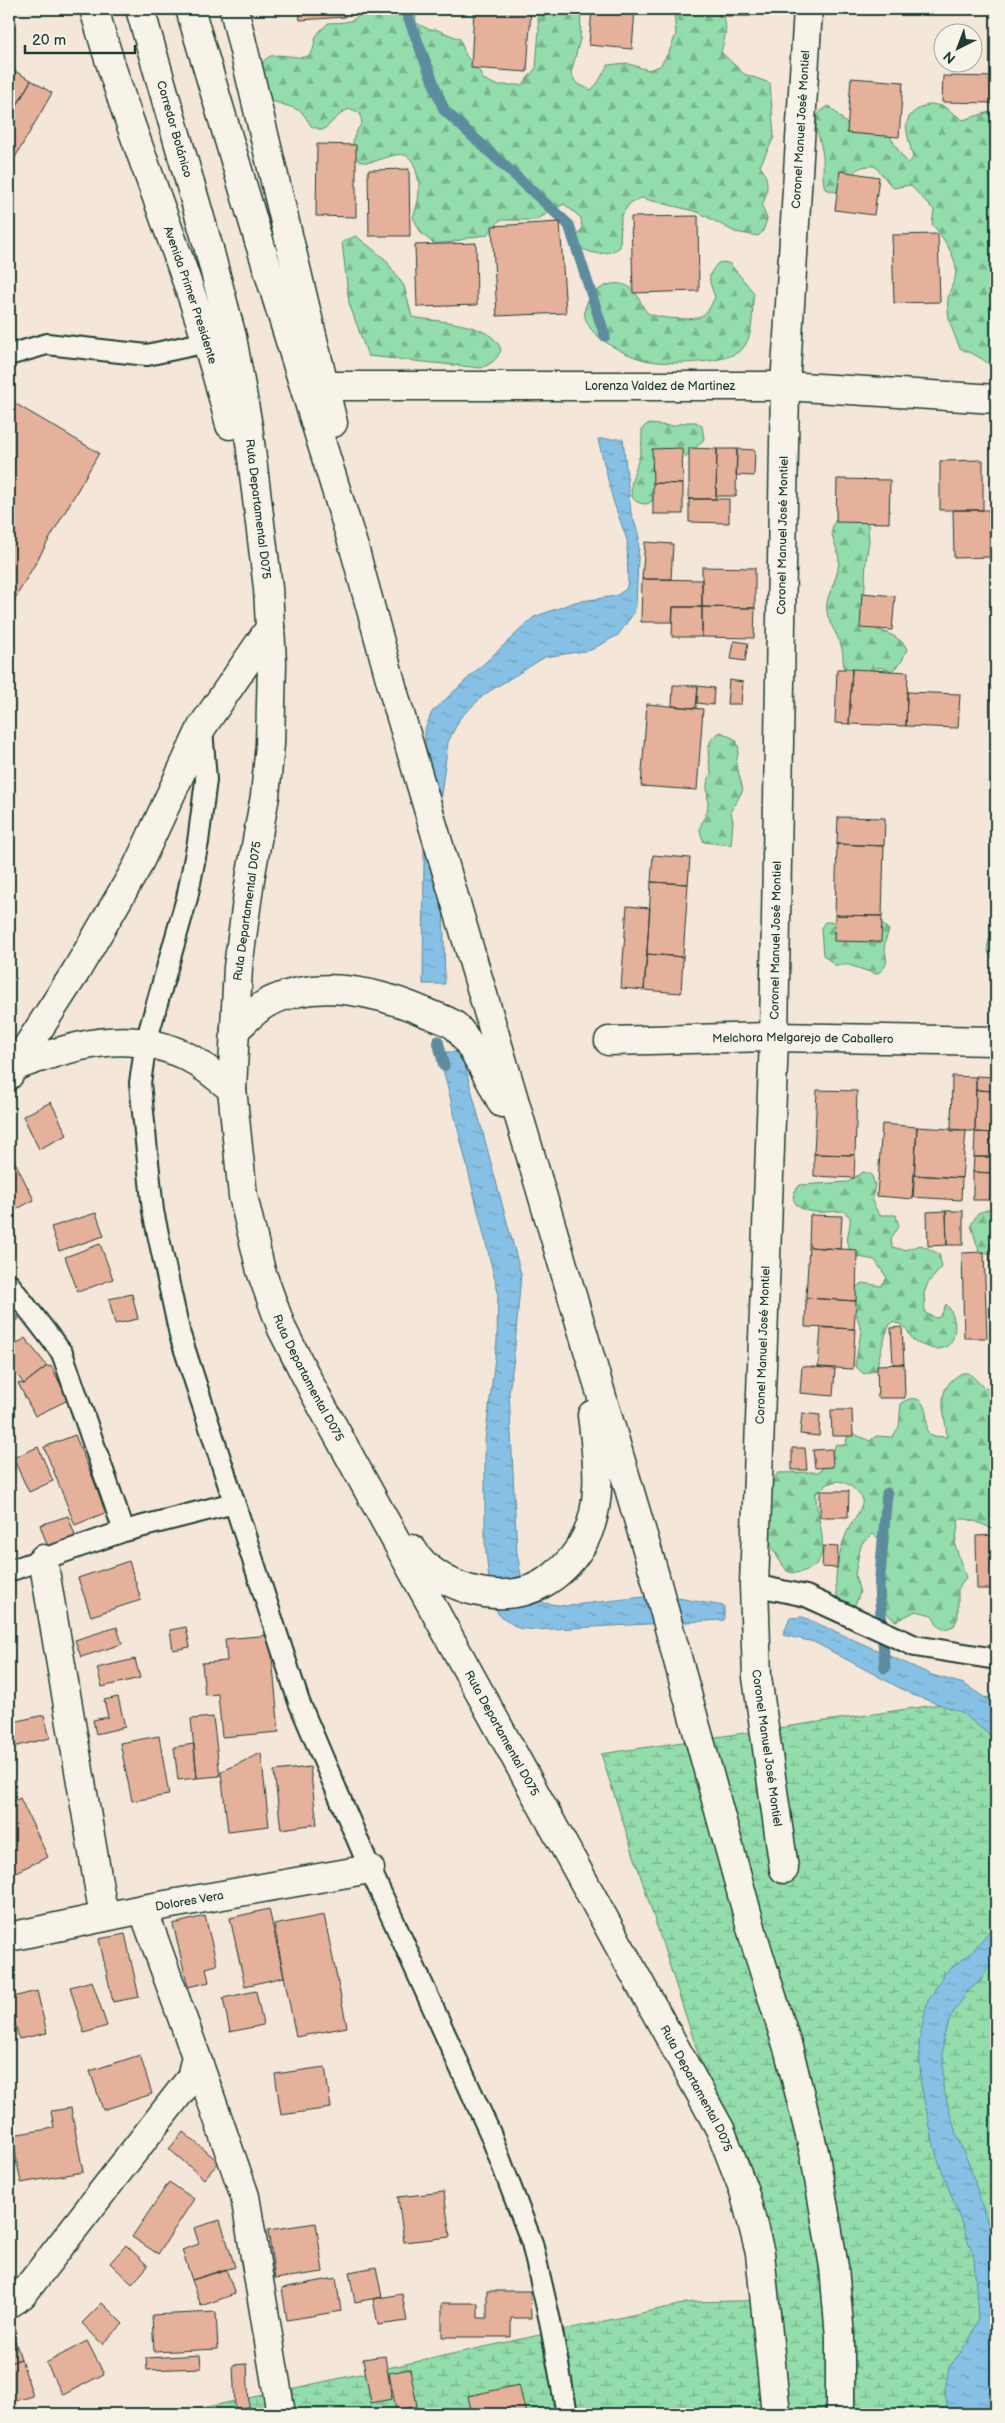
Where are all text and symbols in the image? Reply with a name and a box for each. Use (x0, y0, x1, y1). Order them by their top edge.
scale bar (25, 22, 135, 54)
north arrow (932, 22, 982, 72)
text: 20 m (32, 31, 66, 50)
text: N (940, 47, 959, 67)
street label: Coronel Manuel José Montiel (789, 50, 813, 209)
street label: Corredor Botánico (153, 79, 195, 180)
street label: Avenida Primer Presidente (160, 224, 220, 366)
street label: Lorenza Valdez de Martinez (585, 379, 736, 394)
street label: Ruta Departamental D075 (242, 438, 274, 580)
street label: Coronel Manuel José Montiel (774, 456, 792, 615)
street label: Ruta Departamental D075 (230, 840, 265, 982)
street label: Coronel Manuel José Montiel (767, 861, 785, 1020)
street label: Melchora Melgarejo de Caballero (712, 1030, 894, 1047)
street label: Coronel Manuel José Montiel (753, 1266, 774, 1425)
street label: Ruta Departamental D075 (269, 1312, 347, 1444)
street label: Ruta Departamental D075 (461, 1668, 542, 1799)
street label: Coronel Manuel José Montiel (748, 1669, 785, 1828)
street label: Dolores Vera (154, 1888, 225, 1915)
street label: Ruta Departamental D075 (656, 2023, 735, 2154)

